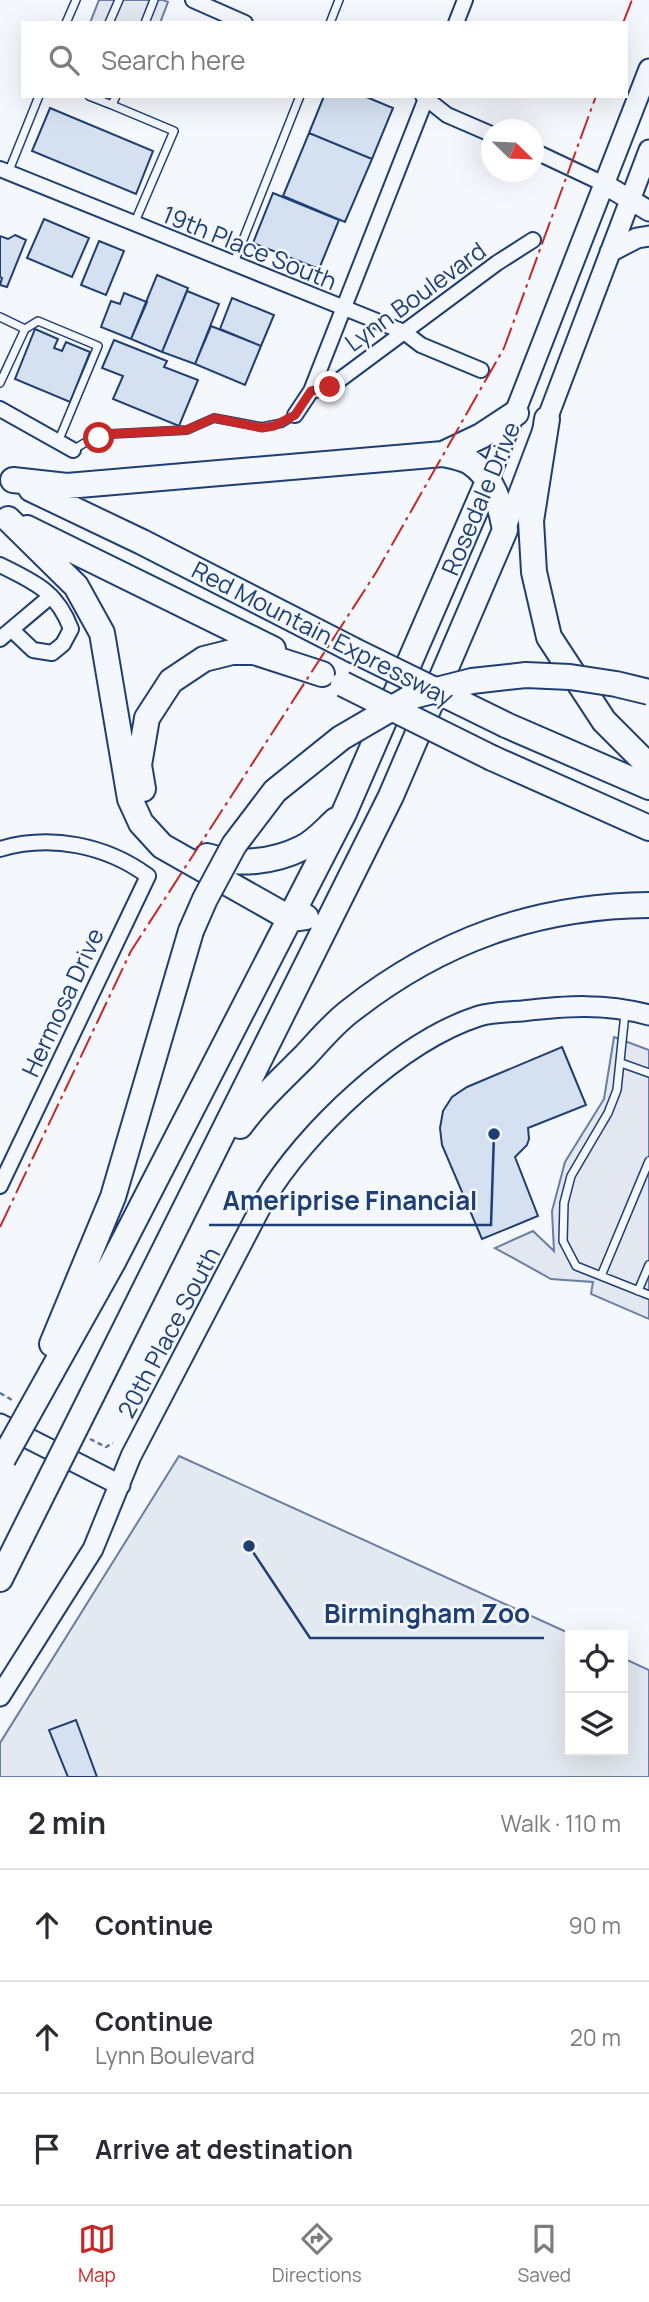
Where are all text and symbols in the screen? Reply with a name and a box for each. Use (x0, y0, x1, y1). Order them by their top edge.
search box (21, 21, 628, 98)
icon: search (45, 41, 83, 79)
text: Search here (101, 42, 246, 78)
north arrow (481, 119, 544, 182)
street label: 19th Place South (158, 197, 342, 297)
street label: Lynn Boulevard (338, 234, 492, 358)
route end (314, 371, 345, 402)
street label: Rosedale Drive (433, 416, 527, 580)
route start (83, 422, 114, 453)
street label: Red Mountain Expressway (187, 553, 460, 714)
street label: Hermosa Drive (13, 922, 111, 1082)
callout: Ameriprise Financial (209, 1178, 491, 1225)
text: Ameriprise Financial (223, 1182, 477, 1218)
street label: 20th Place South (109, 1241, 227, 1423)
callout: Birmingham Zoo (310, 1591, 544, 1638)
text: Birmingham Zoo (324, 1595, 530, 1631)
map controls (565, 1630, 628, 1756)
button: locate (565, 1630, 628, 1693)
button: layers (565, 1693, 628, 1756)
text: 2 min (28, 1802, 106, 1843)
text: Walk · 110 m (500, 1807, 621, 1839)
icon: ahead (28, 1906, 66, 1944)
text: Continue (95, 1907, 213, 1943)
text: 90 m (569, 1909, 621, 1941)
text: Continue (95, 2003, 213, 2039)
icon: ahead (28, 2018, 66, 2056)
text: 20 m (570, 2021, 621, 2053)
text: Lynn Boulevard (95, 2039, 255, 2071)
icon: arrive (28, 2130, 66, 2168)
text: Arrive at destination (95, 2131, 353, 2167)
tab: Map (78, 2220, 116, 2288)
tab: Directions (272, 2220, 362, 2288)
tab: Saved (518, 2220, 571, 2288)

